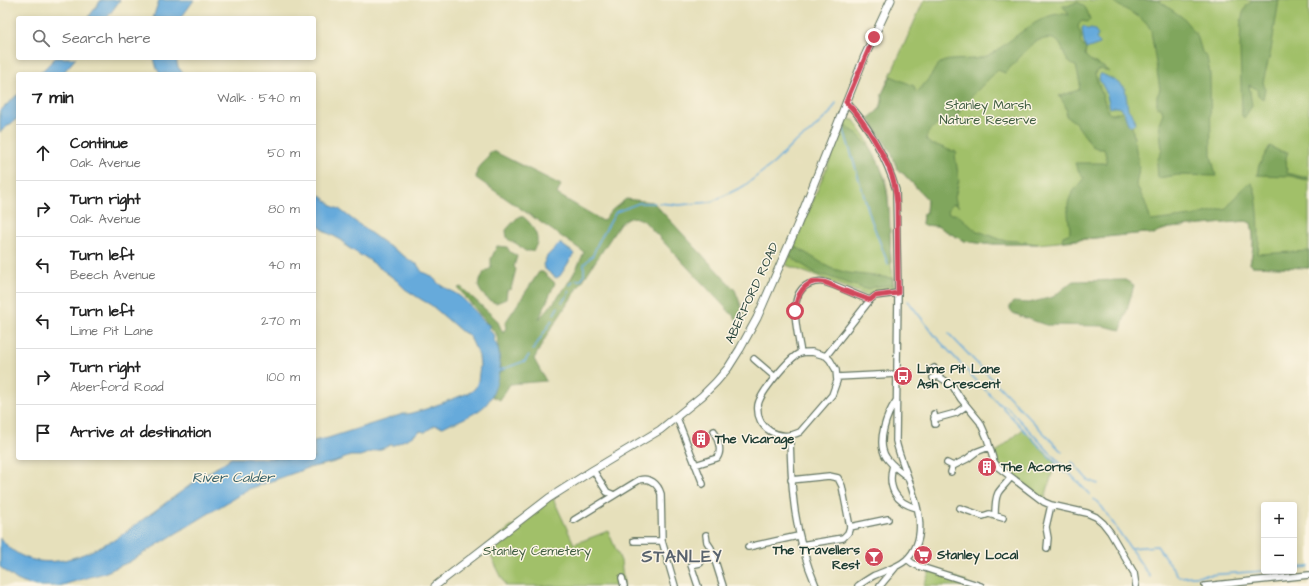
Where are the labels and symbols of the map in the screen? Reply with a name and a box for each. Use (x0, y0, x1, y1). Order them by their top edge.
route end (865, 28, 883, 46)
park label: Stanley Marsh Nature Reserve (940, 96, 1036, 129)
street label: ABERFORD ROAD (721, 239, 784, 347)
route start (786, 302, 804, 320)
place label: Lime Pit Lane Ash Crescent (917, 360, 1001, 393)
bus stop icon: Lime Pit Lane Ash Crescent (892, 365, 914, 387)
building icon: The Vicarage (690, 428, 712, 450)
place label: The Vicarage (714, 430, 794, 450)
building icon: The Acorns (976, 456, 998, 478)
place label: The Acorns (1000, 458, 1072, 476)
water label: River Calder (192, 468, 275, 488)
place label: The Travellers Rest (772, 541, 861, 574)
park label: Stanley Cemetery (483, 542, 591, 561)
supermarket icon: Stanley Local (912, 544, 934, 566)
district label: STANLEY (641, 545, 722, 569)
bar icon: The Travellers Rest (863, 546, 885, 568)
place label: Stanley Local (936, 546, 1018, 565)

